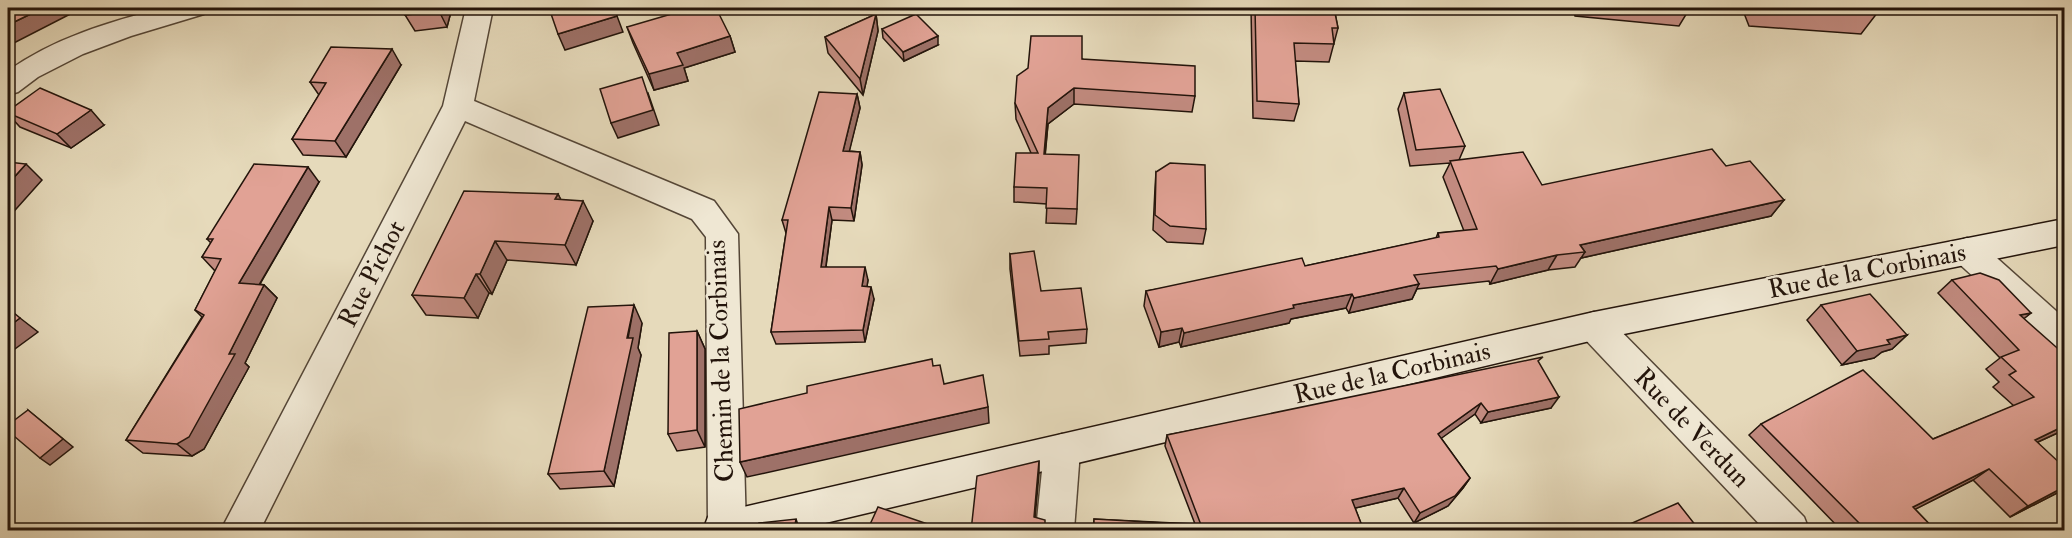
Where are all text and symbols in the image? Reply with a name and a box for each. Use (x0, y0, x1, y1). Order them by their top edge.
street label: Rue Pichot (332, 215, 412, 333)
street label: Rue de la Corbinais (1765, 236, 1969, 306)
street label: Chemin de la Corbinais (701, 239, 741, 483)
street label: Rue de la Corbinais (1291, 335, 1494, 411)
street label: Rue de Verdun (1627, 362, 1757, 494)

